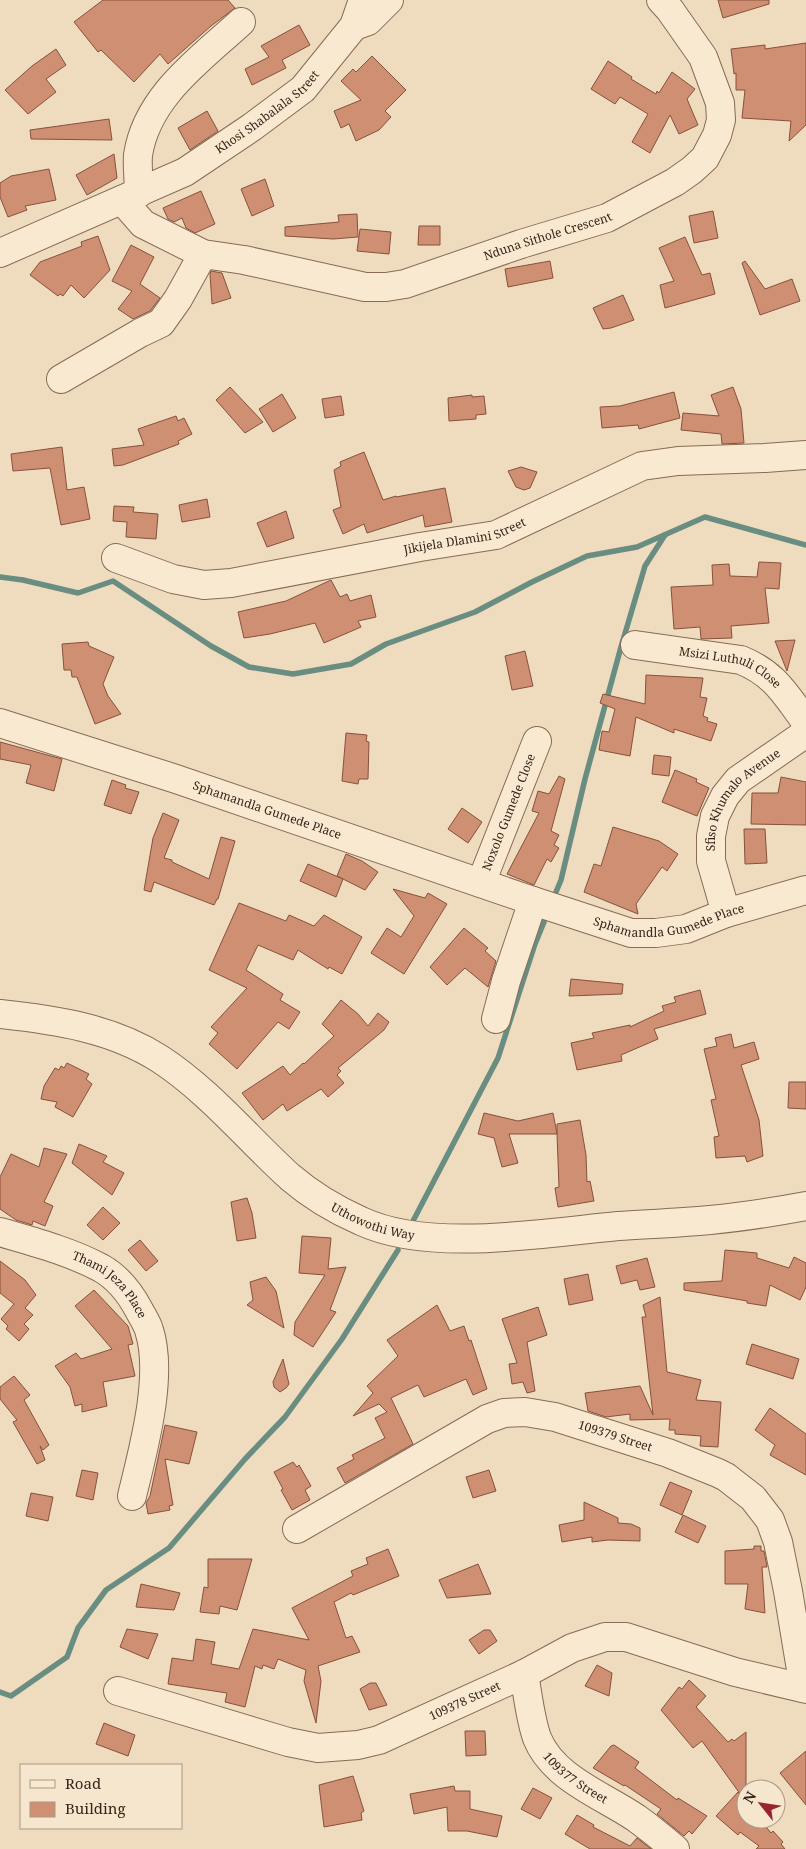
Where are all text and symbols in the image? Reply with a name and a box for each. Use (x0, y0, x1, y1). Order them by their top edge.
street label: Khosi Shabalala Street (212, 66, 323, 157)
street label: Nduna Sithole Crescent (481, 208, 615, 264)
street label: Jikijela Dlamini Street (401, 513, 528, 558)
street label: Msizi Luthuli Close (678, 642, 785, 692)
street label: Sfiso Khumalo Avenue (702, 744, 783, 851)
street label: Noxolo Gumede Close (478, 751, 539, 873)
street label: Sphamandla Gumede Place (191, 776, 344, 843)
street label: Sphamandla Gumede Place (591, 899, 746, 941)
street label: Uthowothi Way (328, 1198, 416, 1244)
street label: Thami Jeza Place (70, 1247, 151, 1321)
street label: 109379 Street (576, 1416, 654, 1455)
street label: 109378 Street (426, 1677, 503, 1724)
street label: 109377 Street (539, 1748, 611, 1807)
legend (20, 1764, 182, 1829)
text: Road (65, 1773, 101, 1793)
north arrow (736, 1779, 786, 1829)
text: N (738, 1788, 760, 1807)
text: Building (65, 1798, 126, 1818)

